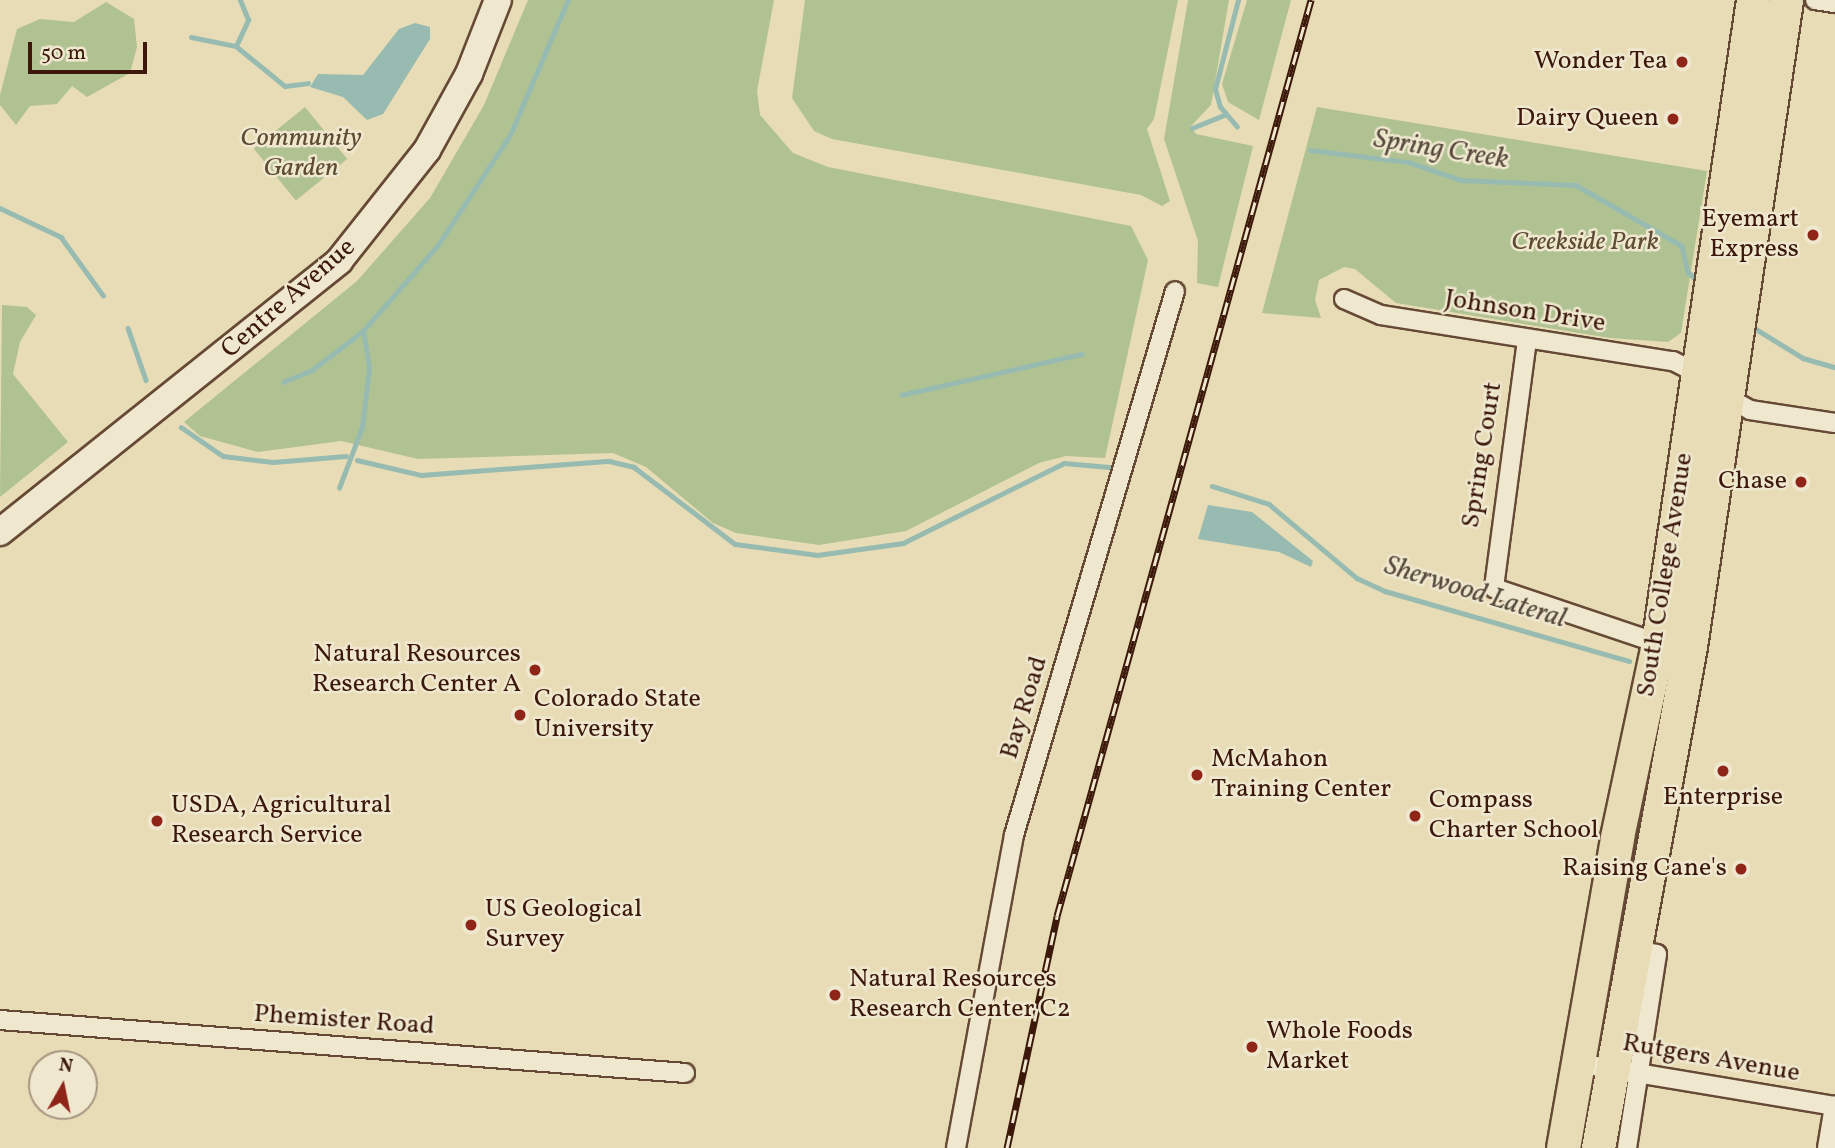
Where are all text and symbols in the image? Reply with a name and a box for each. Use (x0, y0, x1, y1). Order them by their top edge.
scale bar (32, 28, 150, 72)
text: 50 m (41, 39, 86, 68)
place label: Wonder Tea (1533, 46, 1668, 78)
marker: Wonder Tea (1674, 54, 1690, 70)
place label: Dairy Queen (1515, 103, 1659, 135)
marker: Dairy Queen (1665, 111, 1681, 127)
park label: Community Garden (240, 123, 362, 184)
water label: Spring Creek (1371, 123, 1511, 177)
place label: Eyemart Express (1701, 204, 1799, 266)
park label: Creekside Park (1511, 227, 1659, 259)
marker: Eyemart Express (1805, 227, 1821, 243)
street label: Centre Avenue (216, 232, 362, 366)
street label: Johnson Drive (1442, 284, 1608, 340)
street label: Spring Court (1456, 380, 1510, 530)
street label: South College Avenue (1631, 451, 1701, 699)
place label: Chase (1718, 466, 1787, 498)
marker: Chase (1793, 474, 1809, 490)
water label: Sherwood Lateral (1380, 549, 1570, 637)
place label: Natural Resources Research Center A (312, 639, 521, 700)
street label: Bay Road (995, 653, 1055, 763)
marker: Natural Resources Research Center A (527, 662, 543, 678)
place label: Colorado State University (534, 684, 701, 746)
marker: Colorado State University (512, 707, 528, 723)
place label: McMahon Training Center (1211, 744, 1391, 806)
marker: Enterprise (1715, 763, 1731, 779)
marker: McMahon Training Center (1189, 767, 1205, 783)
place label: Enterprise (1663, 782, 1783, 814)
place label: Compass Charter School (1429, 785, 1599, 846)
place label: USDA, Agricultural Research Service (171, 790, 391, 852)
marker: Compass Charter School (1407, 808, 1423, 824)
marker: USDA, Agricultural Research Service (149, 813, 165, 829)
place label: Raising Cane's (1562, 853, 1727, 885)
marker: Raising Cane's (1733, 861, 1749, 877)
place label: US Geological Survey (485, 894, 642, 956)
marker: US Geological Survey (463, 917, 479, 933)
place label: Natural Resources Research Center C2 (849, 964, 1071, 1026)
marker: Natural Resources Research Center C2 (827, 987, 843, 1003)
street label: Phemister Road (253, 999, 435, 1043)
place label: Whole Foods Market (1266, 1016, 1413, 1078)
street label: Rutgers Avenue (1620, 1028, 1802, 1090)
marker: Whole Foods Market (1244, 1039, 1260, 1055)
north arrow (28, 1050, 98, 1120)
text: N (57, 1052, 75, 1080)

